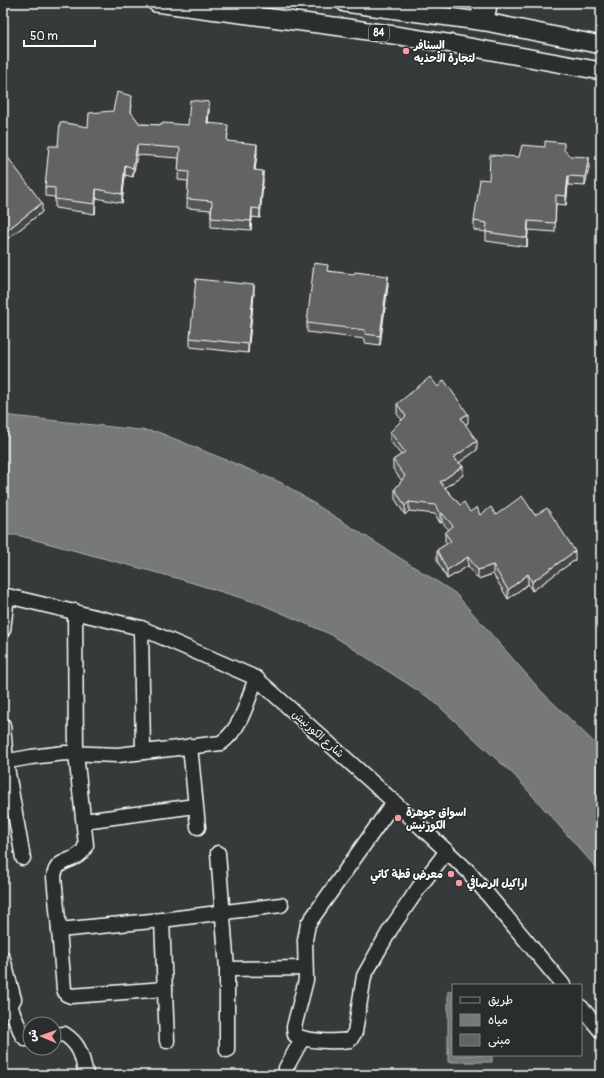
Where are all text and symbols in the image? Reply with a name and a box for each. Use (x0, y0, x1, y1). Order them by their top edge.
scale bar (24, 22, 95, 48)
road number: 84 (369, 25, 389, 41)
text: 50 m (30, 29, 58, 44)
place label: السنافر لتجارة الأحذيه (413, 39, 475, 65)
marker: السنافر لتجارة الأحذيه (401, 46, 411, 56)
street label: شارع الكورنيش (288, 707, 346, 762)
place label: اسواق جوهرة الكورنيش (406, 806, 466, 833)
marker: اسواق جوهرة الكورنيش (393, 813, 403, 823)
place label: معرض قطة كاتي (370, 868, 443, 884)
marker: معرض قطة كاتي (446, 869, 456, 879)
place label: اراكيل الرصافي (467, 875, 527, 892)
marker: اراكيل الرصافي (454, 878, 464, 888)
legend (452, 984, 582, 1056)
text: طريق (488, 993, 513, 1008)
text: مياه (488, 1013, 508, 1028)
north arrow (22, 1016, 62, 1056)
text: ش (26, 1029, 39, 1042)
text: مبنى (488, 1033, 511, 1048)

